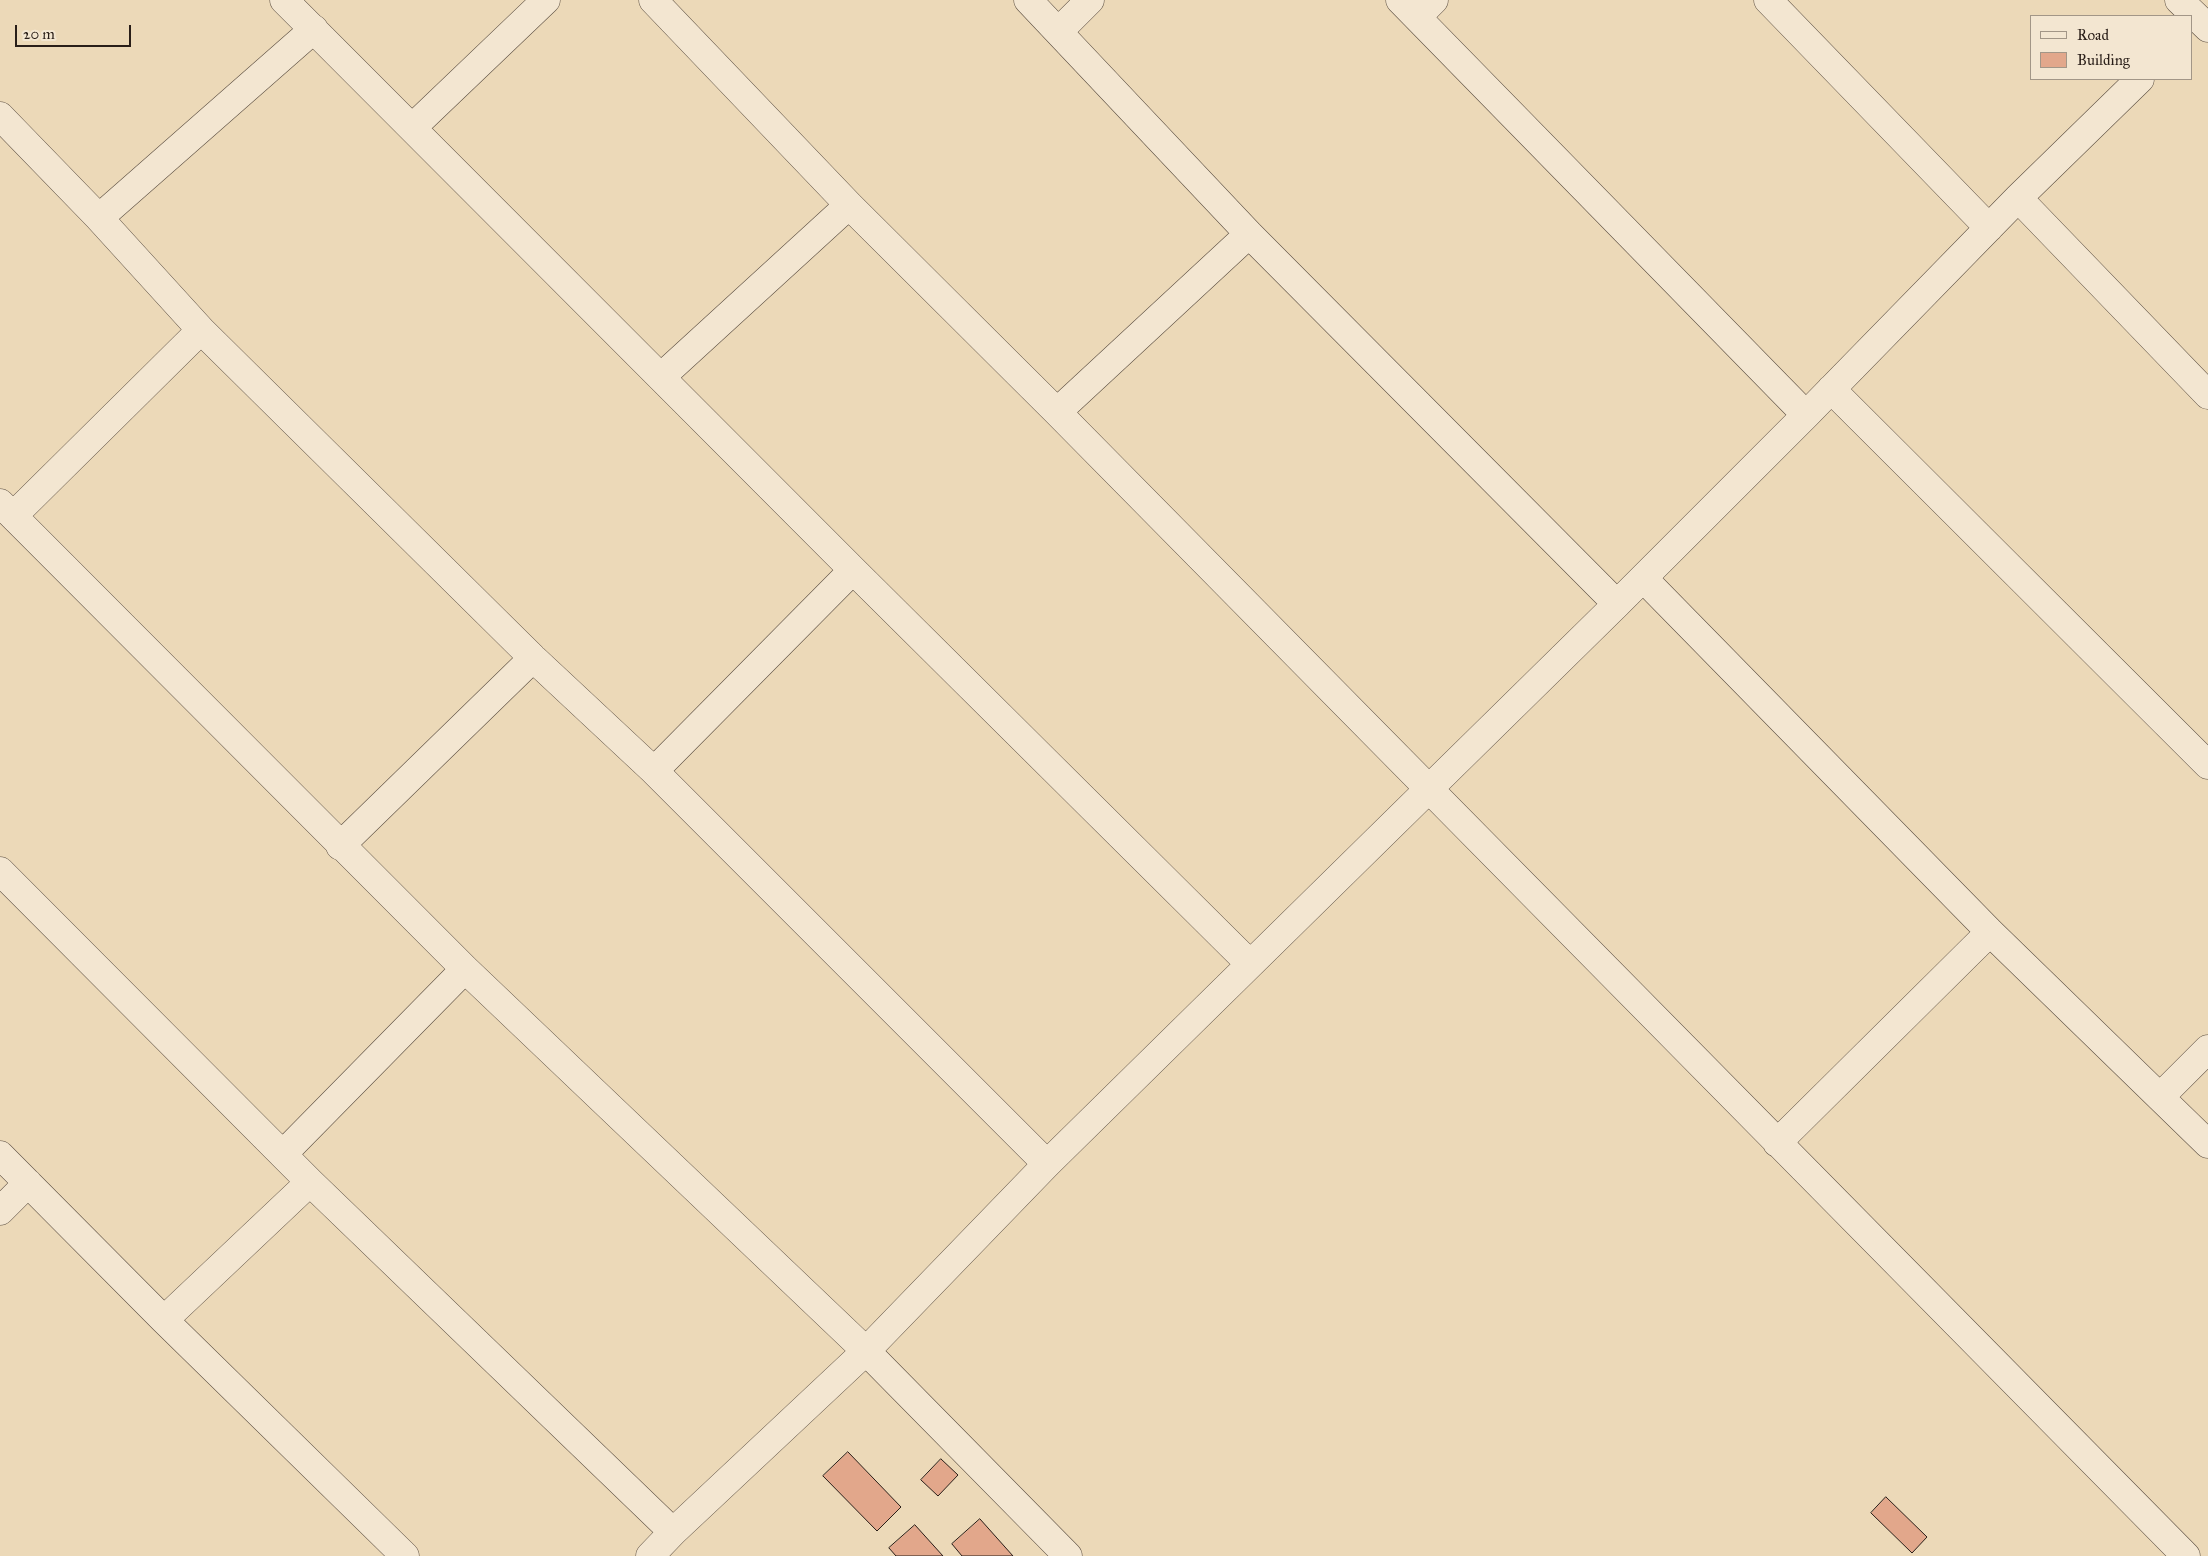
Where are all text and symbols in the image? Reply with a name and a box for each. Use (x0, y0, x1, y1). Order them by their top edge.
scale bar (18, 15, 134, 47)
legend (2030, 15, 2193, 80)
text: 20 m (23, 25, 55, 43)
text: Road (2077, 26, 2109, 44)
text: Building (2077, 51, 2130, 69)

